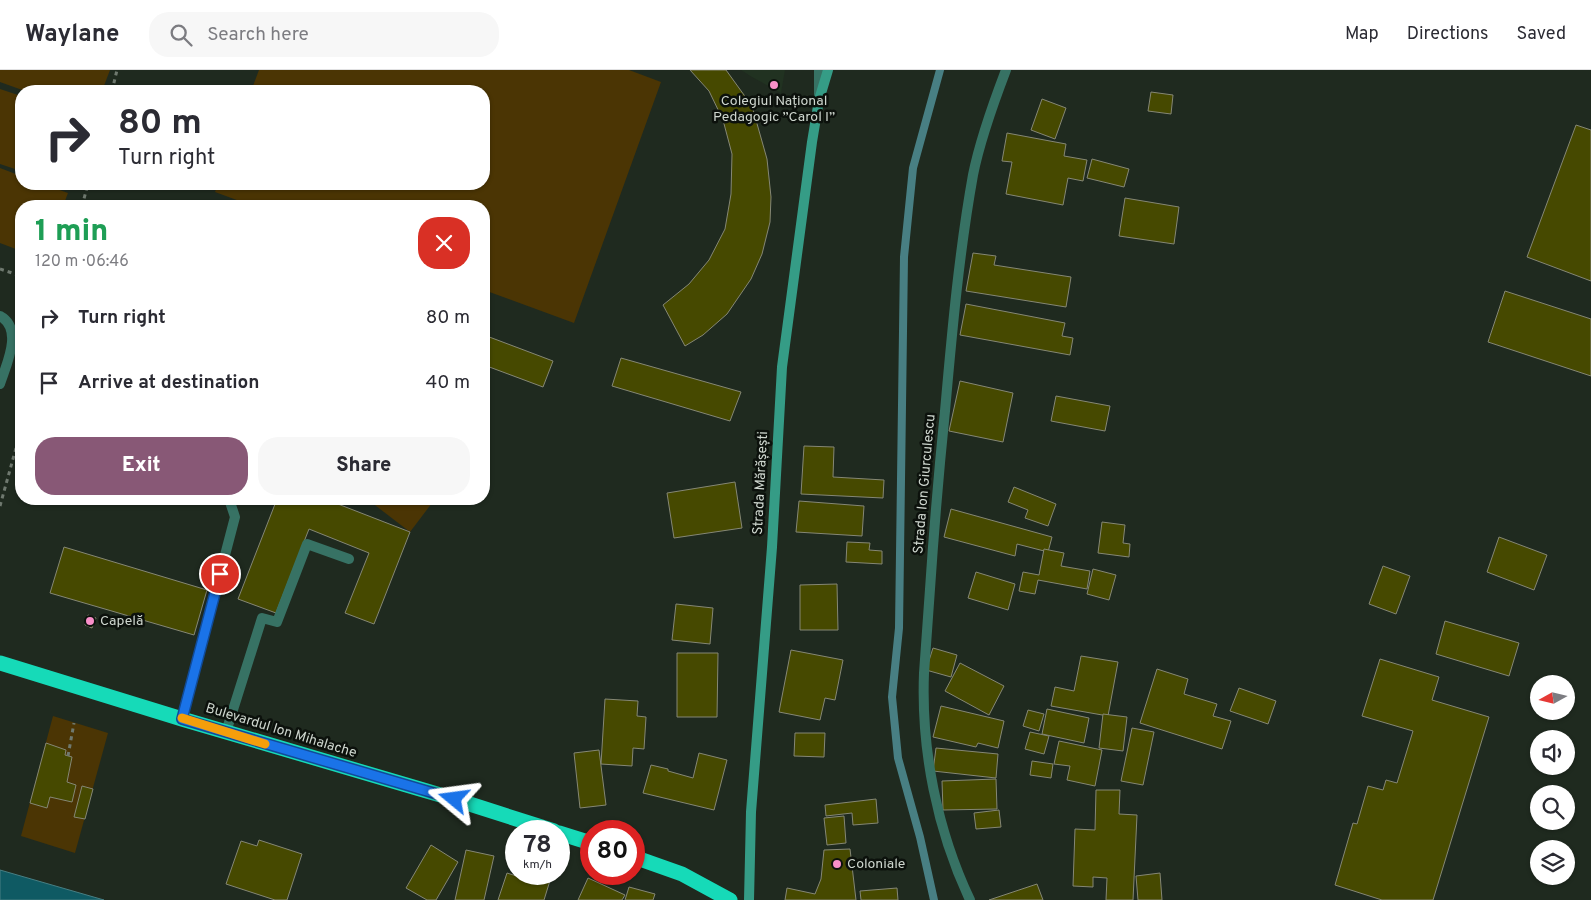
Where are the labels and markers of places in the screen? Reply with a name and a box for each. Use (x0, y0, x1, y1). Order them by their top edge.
marker: Colegiul Național Pedagogic ”Carol I” (768, 79, 780, 91)
place label: Colegiul Național Pedagogic ”Carol I” (713, 93, 835, 126)
pin (199, 553, 241, 595)
place label: Capelă (100, 613, 143, 630)
marker: Capelă (84, 615, 96, 627)
place label: Coloniale (847, 856, 905, 873)
marker: Coloniale (831, 858, 843, 870)

